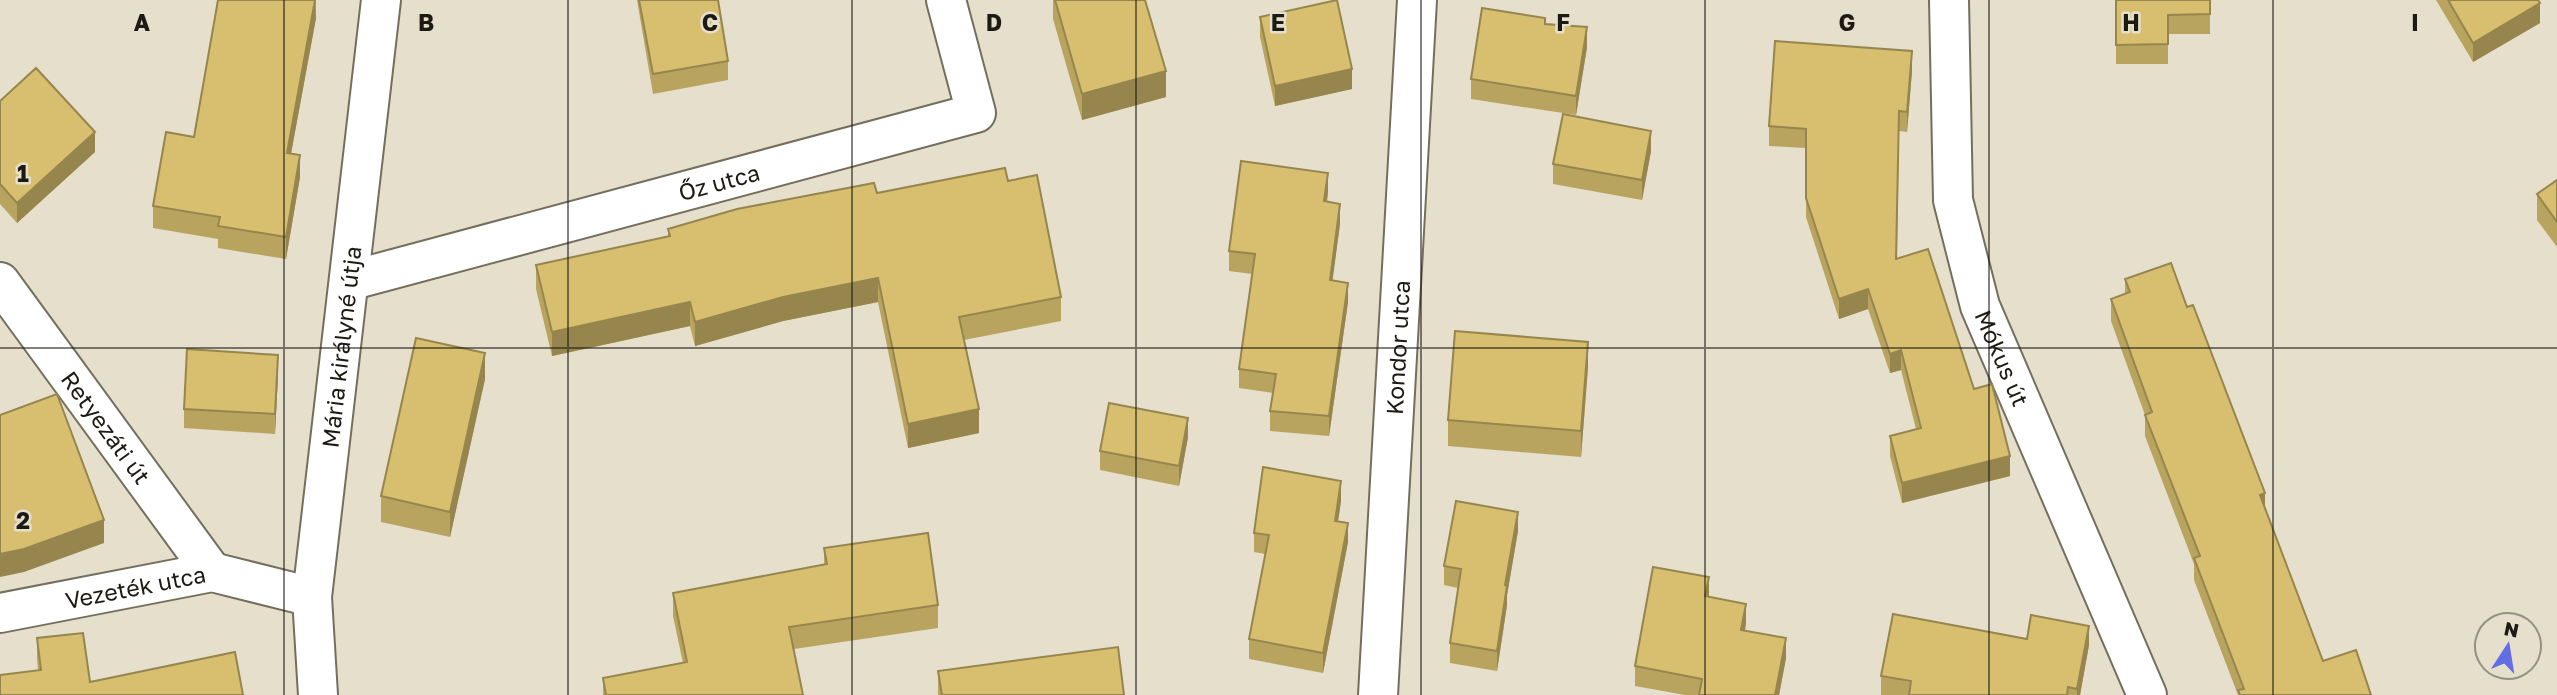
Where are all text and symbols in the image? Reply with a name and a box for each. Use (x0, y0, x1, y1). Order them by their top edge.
text: A (134, 8, 151, 36)
text: B (418, 8, 434, 36)
text: C (702, 8, 718, 36)
text: D (986, 8, 1002, 36)
text: E (1271, 8, 1285, 36)
text: F (1556, 8, 1570, 36)
text: G (1839, 8, 1855, 36)
text: H (2122, 8, 2140, 36)
text: I (2411, 8, 2419, 36)
street label: Őz utca (675, 158, 763, 206)
text: 1 (17, 159, 29, 187)
street label: Mária királyné útja (315, 244, 366, 449)
street label: Kondor utca (1380, 279, 1415, 416)
street label: Mókus út (1969, 306, 2035, 410)
street label: Retyezáti út (56, 365, 157, 489)
text: 2 (16, 506, 30, 534)
street label: Vezeték utca (63, 560, 208, 614)
north arrow (2473, 611, 2543, 681)
text: N (2502, 616, 2521, 642)

